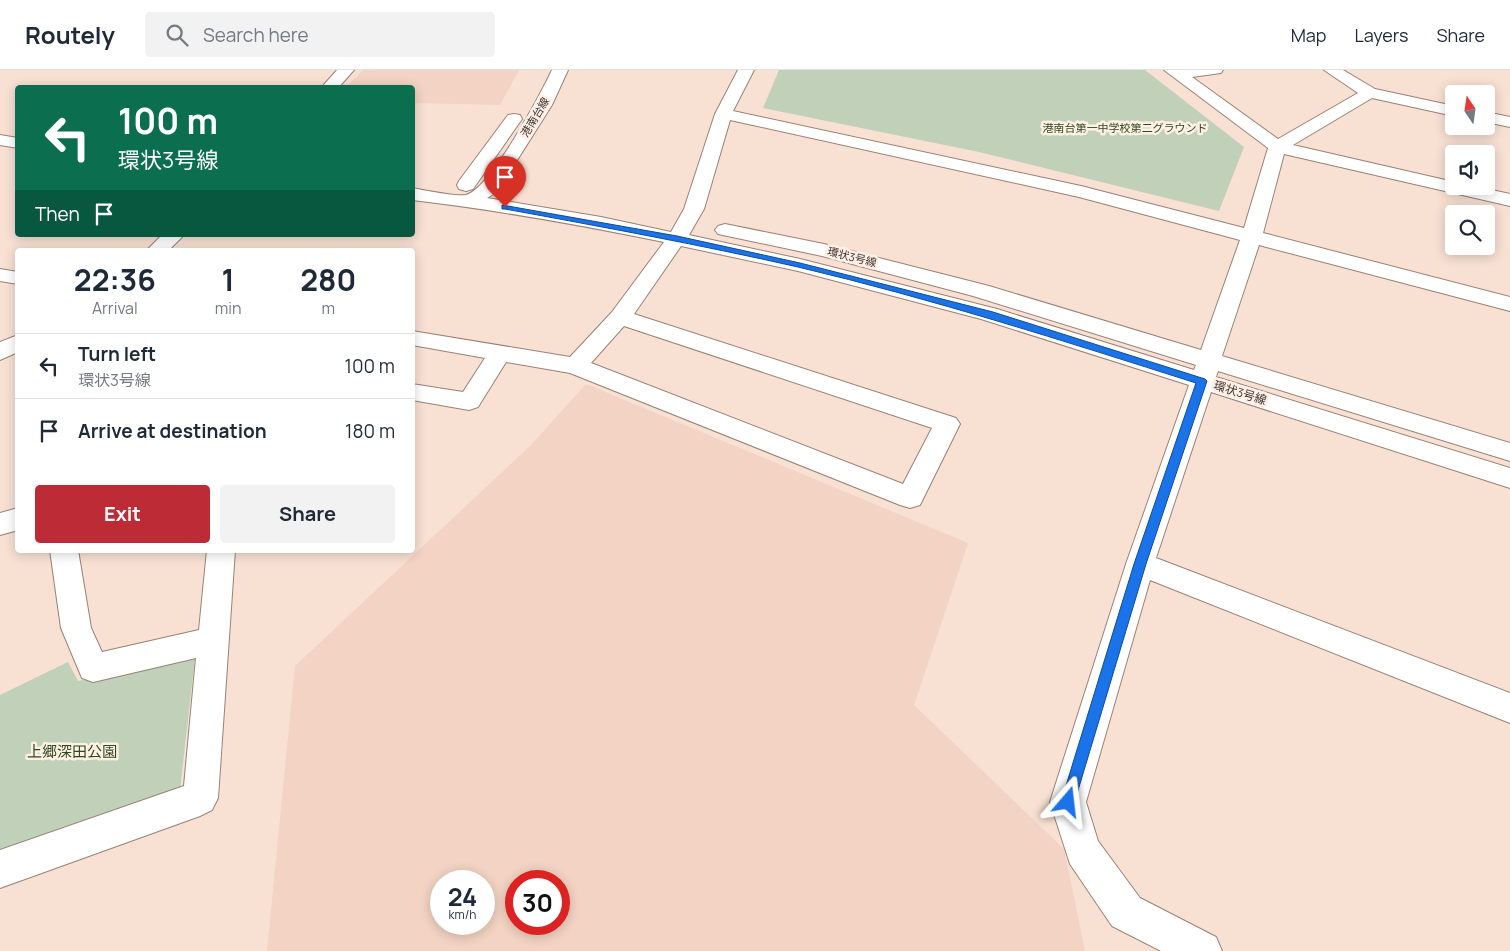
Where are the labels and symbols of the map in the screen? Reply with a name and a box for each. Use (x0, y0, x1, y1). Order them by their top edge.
north arrow (1445, 85, 1495, 135)
street label: 港南台線 (517, 94, 552, 139)
park label: 港南台第一中学校第二グラウンド (1043, 120, 1208, 135)
pin (484, 156, 526, 207)
street label: 環状3号線 (826, 243, 878, 270)
street label: 環状3号線 (1212, 376, 1269, 409)
park label: 上郷深田公園 (27, 741, 117, 762)
position arrow (1041, 775, 1093, 827)
speed limit sign: 30 (505, 870, 570, 935)

